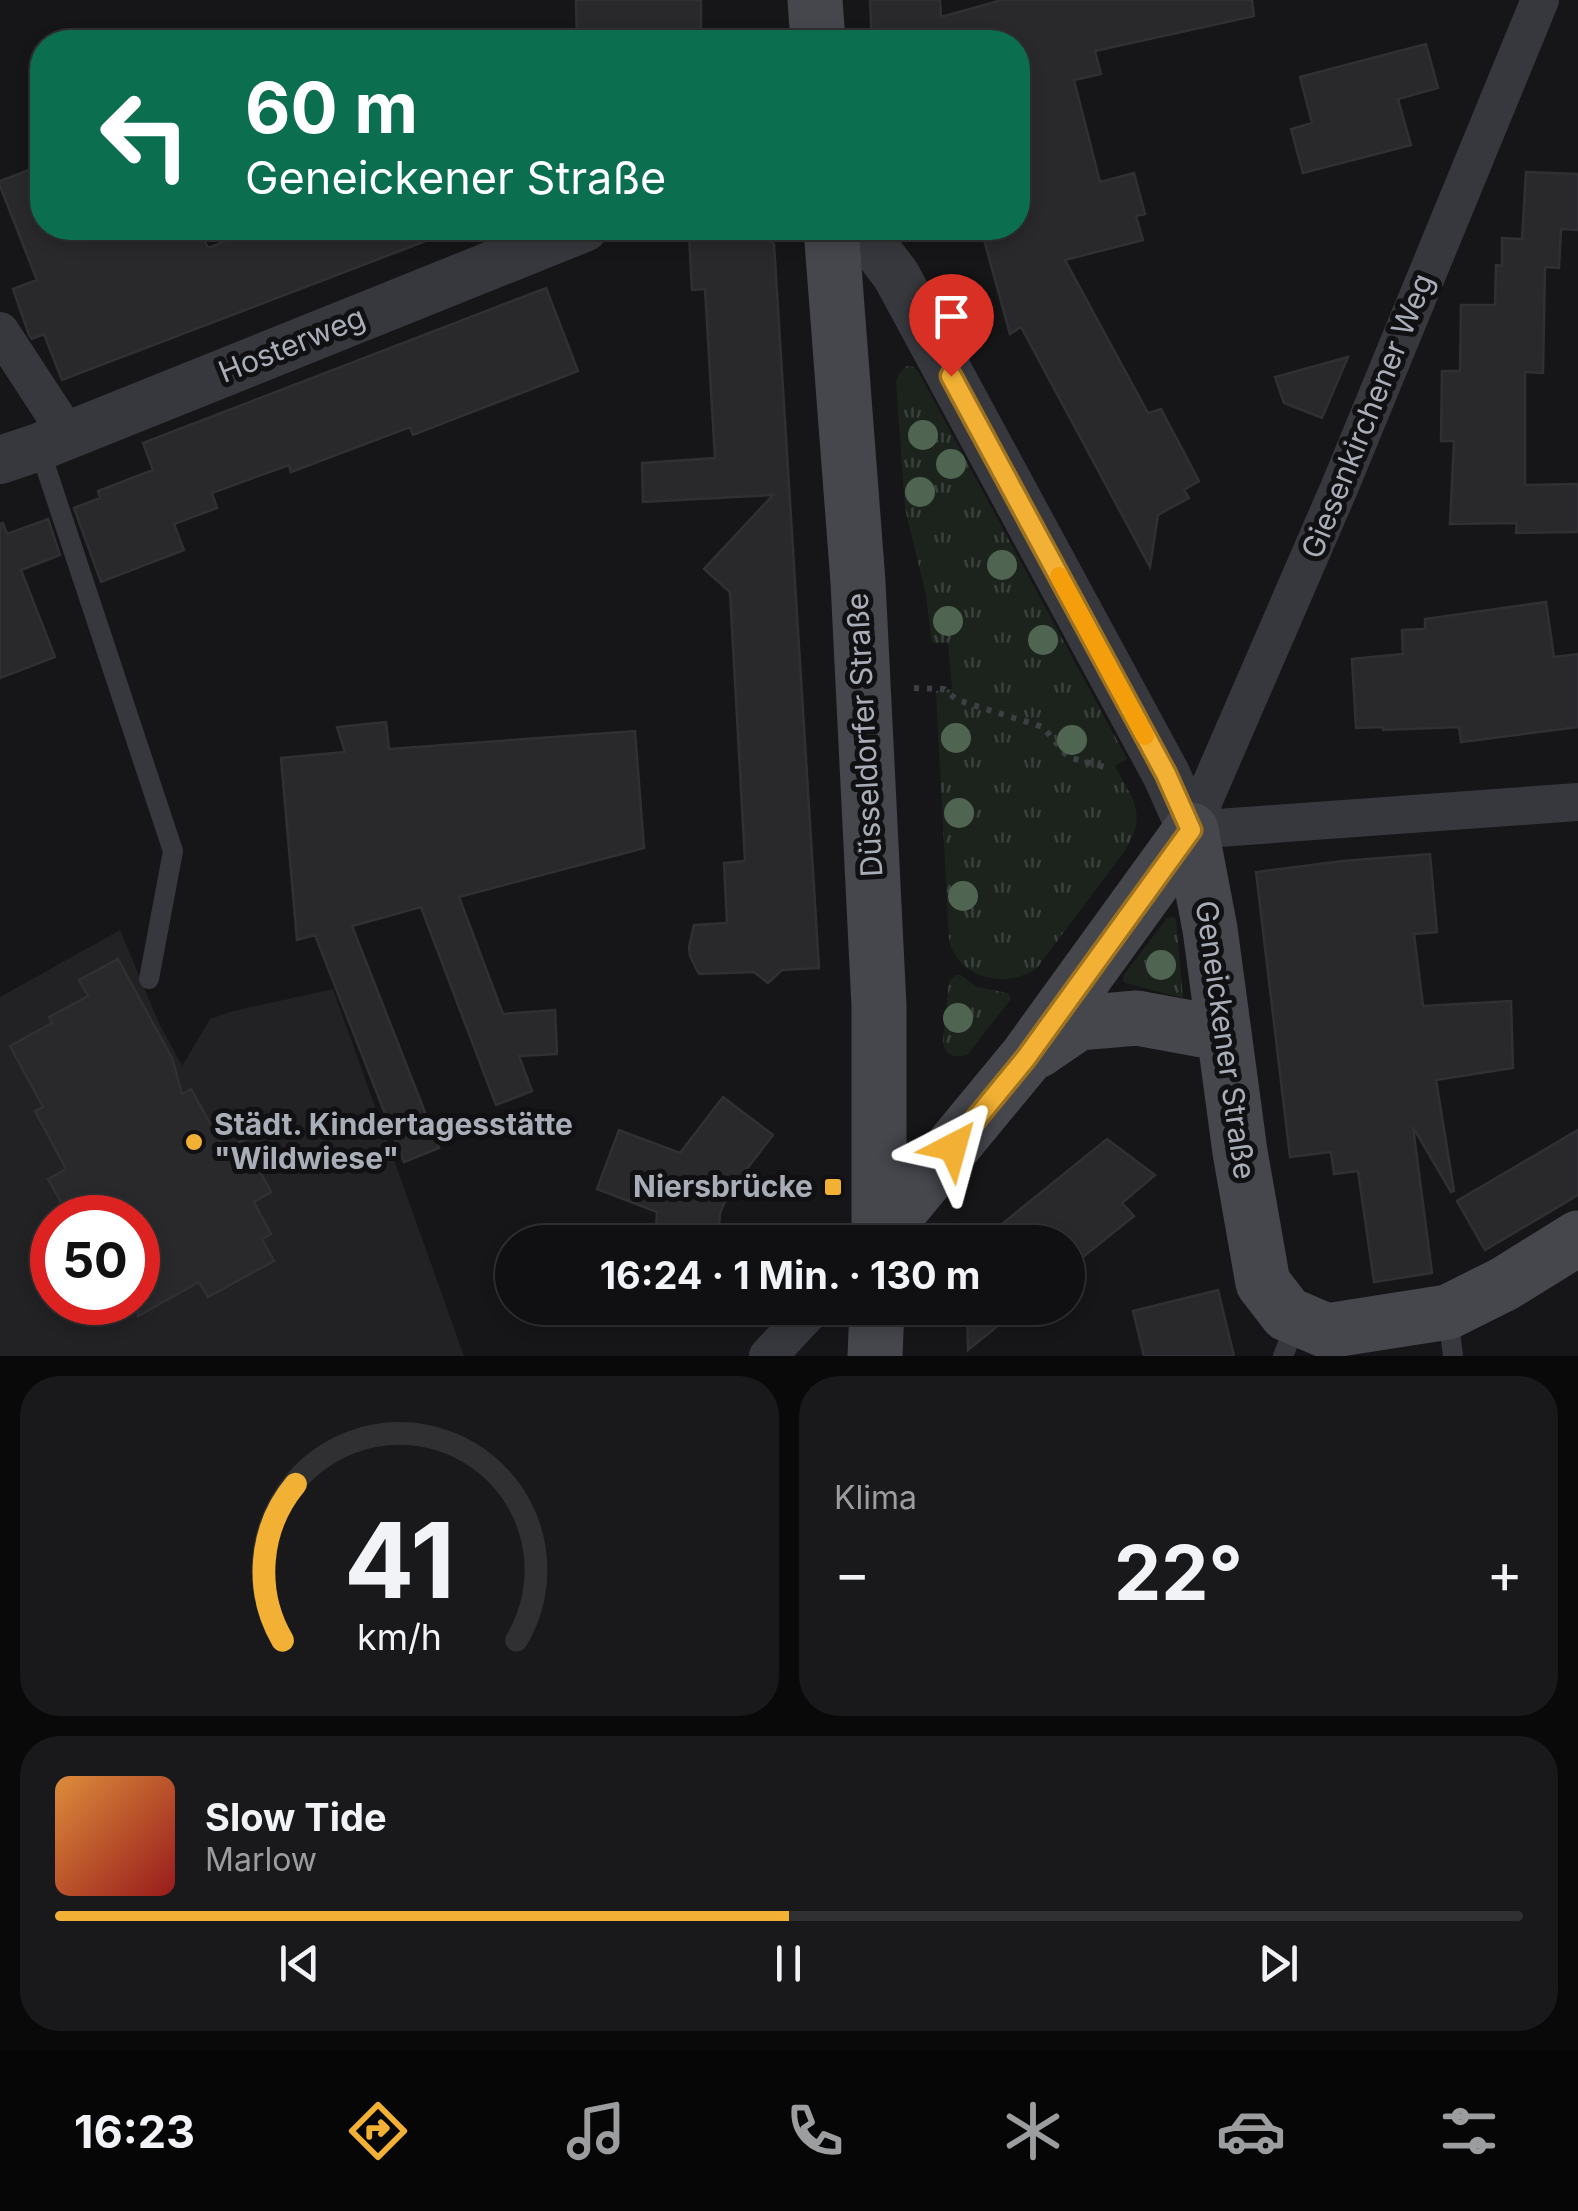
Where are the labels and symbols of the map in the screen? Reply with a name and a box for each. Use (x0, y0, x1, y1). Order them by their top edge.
street label: Giesenkirchener Weg (1293, 268, 1441, 563)
pin (909, 274, 994, 377)
street label: Hosterweg (213, 298, 370, 390)
street label: Düsseldorfer Straße (839, 592, 889, 878)
street label: Geneickener Straße (1189, 898, 1263, 1181)
position arrow (901, 1095, 1005, 1199)
place label: Städt. Kindertagesstätte "Wildwiese" (214, 1106, 573, 1176)
marker: Städt. Kindertagesstätte "Wildwiese" (183, 1131, 205, 1153)
place label: Niersbrücke (633, 1168, 813, 1204)
marker: Niersbrücke (822, 1176, 844, 1198)
speed limit sign: 50 (30, 1195, 160, 1325)

